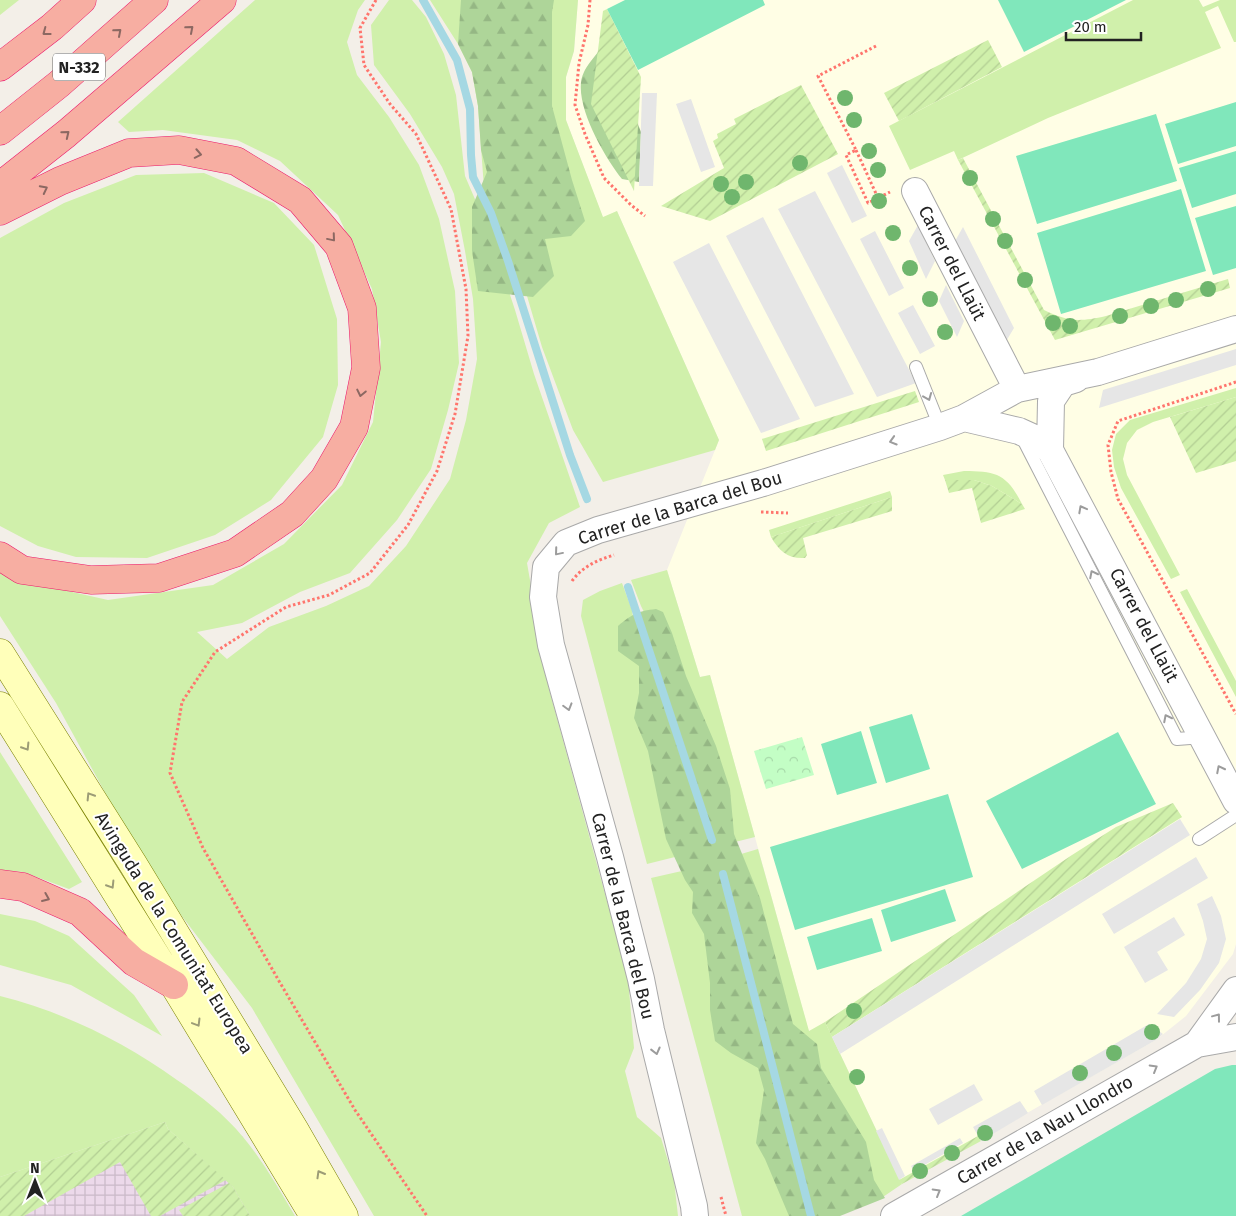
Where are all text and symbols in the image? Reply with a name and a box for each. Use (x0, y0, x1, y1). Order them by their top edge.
scale bar (1066, 10, 1141, 42)
text: 20 m (1074, 18, 1107, 36)
one-way arrow (184, 25, 193, 34)
one-way arrow (43, 27, 52, 35)
one-way arrow (112, 29, 121, 38)
road number: N-332 (53, 54, 105, 80)
one-way arrow (60, 132, 69, 140)
one-way arrow (194, 149, 203, 159)
one-way arrow (38, 185, 47, 195)
street label: Carrer del Llaüt (914, 202, 991, 325)
one-way arrow (326, 232, 335, 241)
one-way arrow (356, 388, 367, 397)
one-way arrow (922, 392, 932, 400)
one-way arrow (890, 436, 898, 446)
street label: Carrer de la Barca del Bou (575, 466, 785, 550)
one-way arrow (1078, 505, 1088, 514)
one-way arrow (555, 547, 564, 556)
street label: Carrer del Llaüt (1105, 564, 1183, 686)
one-way arrow (1089, 570, 1099, 579)
one-way arrow (563, 703, 573, 711)
one-way arrow (1163, 715, 1173, 724)
one-way arrow (19, 742, 29, 751)
one-way arrow (1216, 765, 1226, 774)
one-way arrow (86, 792, 96, 801)
street label: Avinguda de la Comunitat Europea (90, 808, 258, 1058)
street label: Carrer de la Barca del Bou (587, 810, 659, 1022)
one-way arrow (105, 880, 115, 889)
one-way arrow (41, 891, 50, 902)
one-way arrow (1211, 1014, 1219, 1023)
one-way arrow (191, 1018, 201, 1027)
one-way arrow (650, 1047, 661, 1056)
one-way arrow (1149, 1064, 1158, 1074)
street label: Carrer de la Nau Llondro (953, 1071, 1137, 1189)
north arrow (10, 1156, 60, 1206)
text: N (30, 1160, 40, 1177)
one-way arrow (316, 1170, 326, 1179)
one-way arrow (931, 1188, 940, 1198)

